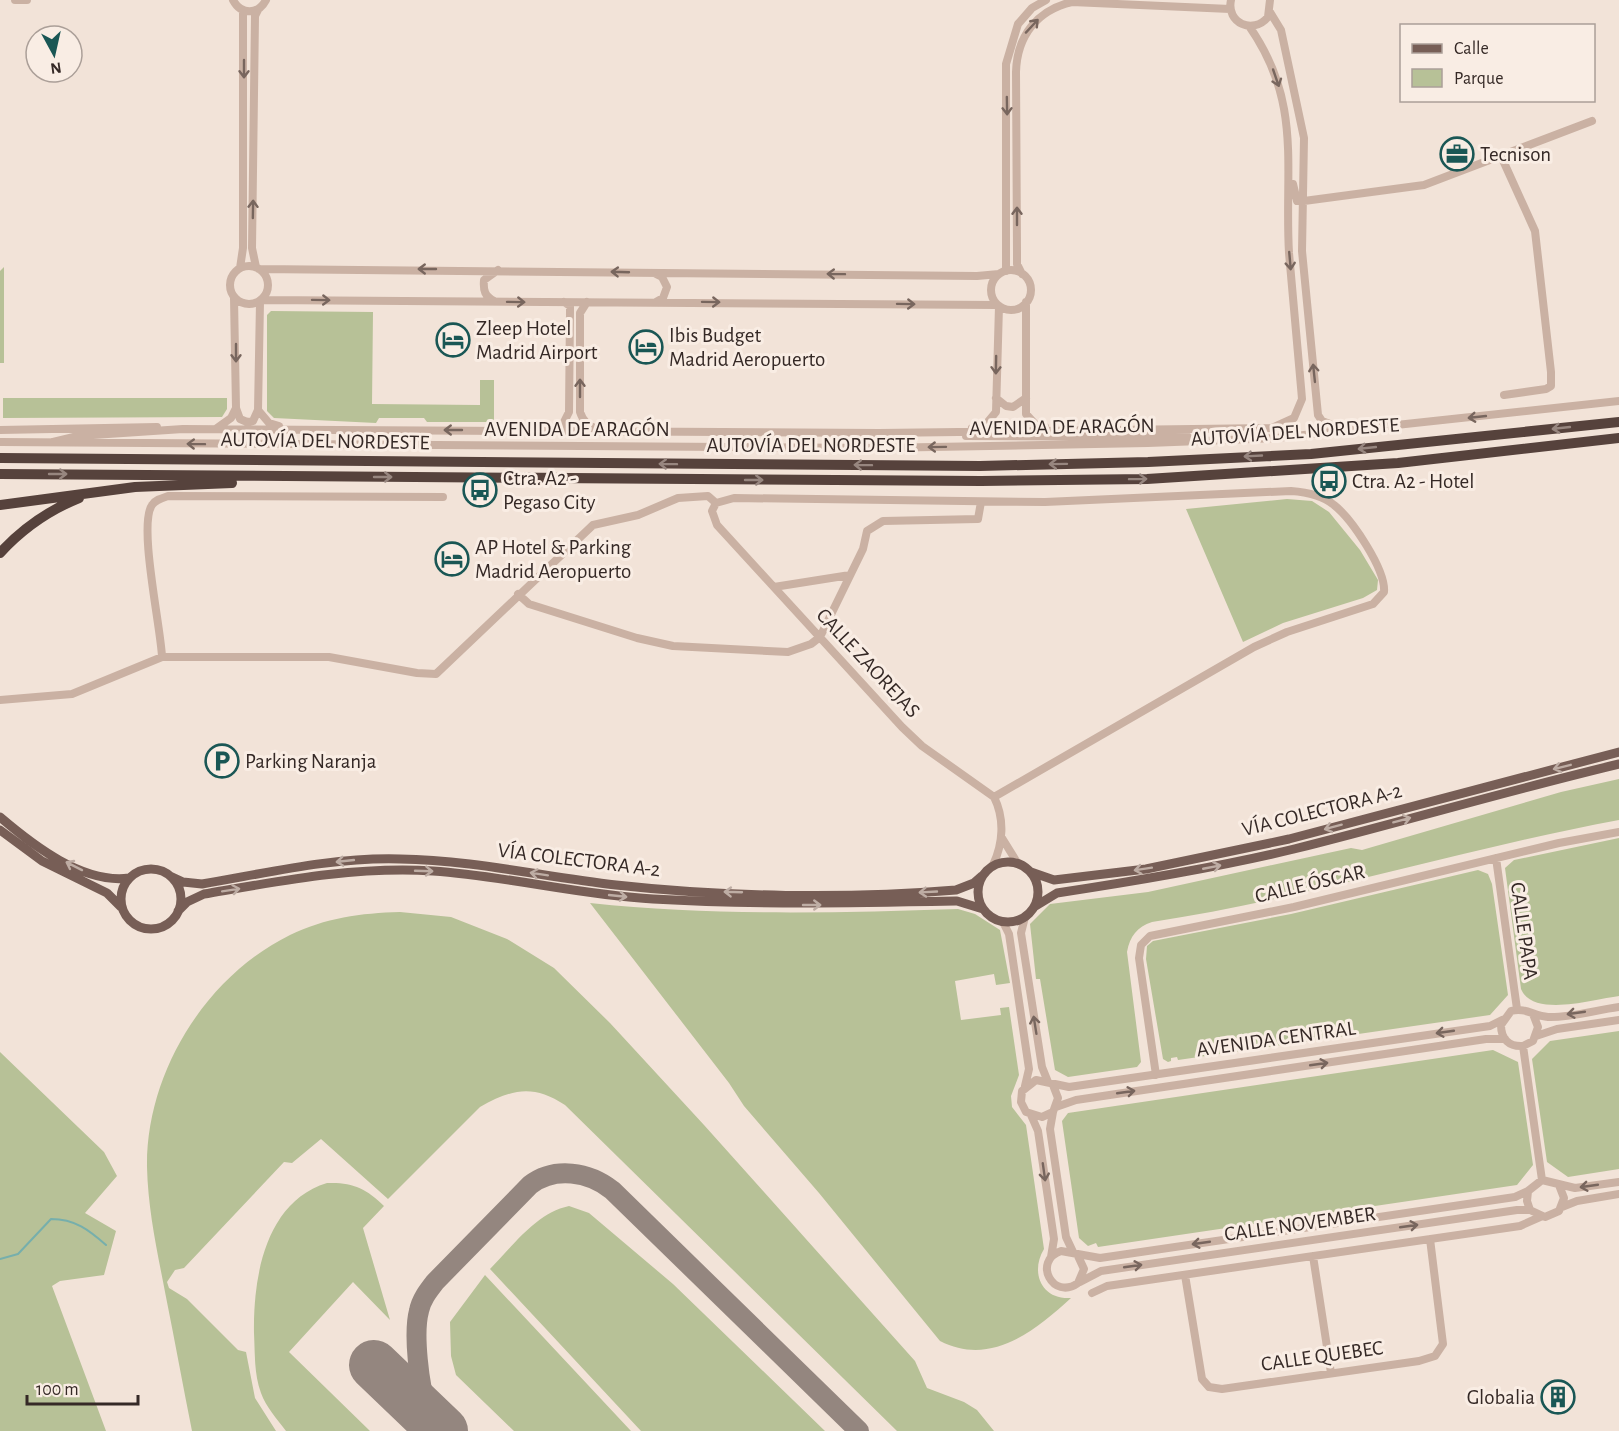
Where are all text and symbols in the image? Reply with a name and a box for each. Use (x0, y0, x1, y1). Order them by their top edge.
one-way arrow (1025, 18, 1039, 33)
north arrow (24, 24, 84, 84)
legend (1400, 24, 1595, 102)
text: Calle (1454, 40, 1489, 58)
one-way arrow (238, 58, 250, 78)
text: N (49, 59, 63, 77)
one-way arrow (1271, 68, 1282, 87)
text: Parque (1454, 70, 1503, 88)
one-way arrow (1001, 96, 1013, 116)
office icon: Tecnison (1439, 136, 1475, 172)
place label: Tecnison (1480, 144, 1551, 165)
one-way arrow (247, 200, 259, 220)
one-way arrow (1011, 207, 1023, 227)
one-way arrow (1285, 250, 1296, 270)
one-way arrow (418, 263, 438, 275)
one-way arrow (610, 266, 630, 278)
one-way arrow (826, 268, 846, 280)
one-way arrow (310, 294, 330, 306)
one-way arrow (505, 296, 525, 308)
one-way arrow (700, 296, 720, 308)
one-way arrow (895, 298, 915, 310)
place label: Zleep Hotel Madrid Airport (476, 318, 598, 363)
hotel icon: Zleep Hotel Madrid Airport (435, 322, 471, 358)
place label: Ibis Budget Madrid Aeropuerto (669, 325, 825, 370)
hotel icon: Ibis Budget Madrid Aeropuerto (628, 329, 664, 365)
one-way arrow (230, 342, 242, 362)
one-way arrow (991, 354, 1002, 374)
one-way arrow (1308, 363, 1319, 383)
one-way arrow (574, 378, 586, 398)
street label: AUTOVÍA DEL NORDESTE (1190, 412, 1400, 450)
one-way arrow (1468, 412, 1488, 423)
street label: AVENIDA DE ARAGÓN (969, 413, 1155, 439)
street label: AVENIDA DE ARAGÓN (484, 417, 670, 440)
one-way arrow (1551, 423, 1571, 434)
one-way arrow (443, 424, 463, 436)
street label: AUTOVÍA DEL NORDESTE (220, 427, 430, 453)
street label: AUTOVÍA DEL NORDESTE (707, 433, 916, 456)
one-way arrow (187, 438, 207, 450)
one-way arrow (928, 441, 948, 453)
one-way arrow (1357, 443, 1377, 454)
one-way arrow (1244, 451, 1264, 462)
one-way arrow (659, 458, 679, 470)
one-way arrow (1049, 458, 1069, 470)
one-way arrow (854, 460, 874, 471)
bus stop icon: Ctra. A2 - Hotel (1311, 463, 1347, 499)
place label: Ctra. A2 - Pegaso City (503, 468, 595, 513)
one-way arrow (48, 469, 68, 480)
one-way arrow (372, 471, 392, 483)
place label: Ctra. A2 - Hotel (1352, 471, 1475, 492)
bus stop icon: Ctra. A2 - Pegaso City (462, 472, 498, 508)
one-way arrow (1128, 473, 1148, 485)
one-way arrow (744, 474, 764, 486)
place label: AP Hotel & Parking Madrid Aeropuerto (475, 537, 632, 582)
hotel icon: AP Hotel & Parking Madrid Aeropuerto (434, 541, 470, 577)
street label: CALLE ZAOREJAS (812, 604, 924, 722)
parking icon: Parking Naranja (204, 743, 240, 779)
place label: Parking Naranja (245, 751, 377, 772)
one-way arrow (1553, 761, 1572, 773)
street label: VÍA COLECTORA A-2 (1239, 778, 1404, 840)
one-way arrow (1392, 813, 1411, 825)
one-way arrow (1324, 822, 1343, 833)
street label: VÍA COLECTORA A-2 (496, 838, 662, 880)
one-way arrow (336, 856, 356, 867)
one-way arrow (65, 859, 83, 871)
street label: CALLE ÓSCAR (1253, 859, 1367, 907)
one-way arrow (1202, 861, 1222, 872)
one-way arrow (1133, 864, 1153, 875)
one-way arrow (414, 865, 434, 877)
one-way arrow (530, 869, 549, 880)
street label: CALLE PAPA (1507, 881, 1541, 981)
one-way arrow (220, 884, 240, 895)
one-way arrow (724, 886, 744, 897)
one-way arrow (919, 886, 939, 897)
one-way arrow (607, 891, 627, 902)
one-way arrow (802, 899, 822, 911)
one-way arrow (1567, 1008, 1586, 1019)
one-way arrow (1030, 1015, 1041, 1035)
street label: AVENIDA CENTRAL (1195, 1017, 1357, 1061)
one-way arrow (1436, 1027, 1456, 1038)
one-way arrow (1309, 1058, 1328, 1069)
one-way arrow (1116, 1087, 1136, 1098)
one-way arrow (1039, 1161, 1050, 1181)
one-way arrow (1580, 1180, 1599, 1191)
street label: CALLE NOVEMBER (1223, 1203, 1377, 1245)
one-way arrow (1399, 1220, 1419, 1231)
one-way arrow (1192, 1238, 1212, 1249)
one-way arrow (1123, 1261, 1143, 1272)
street label: CALLE QUEBEC (1260, 1337, 1384, 1375)
scale bar (27, 1368, 138, 1406)
building icon: Globalia (1540, 1379, 1576, 1415)
text: 100 m (36, 1381, 79, 1399)
place label: Globalia (1467, 1387, 1535, 1408)

